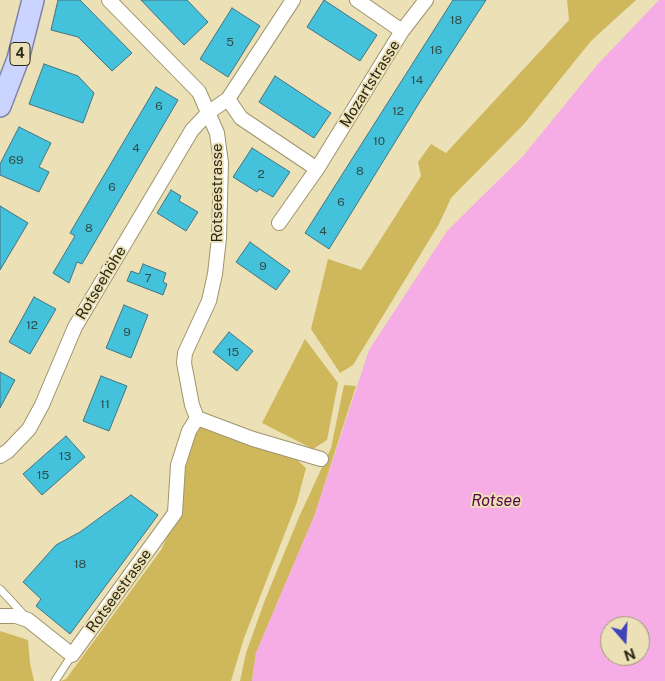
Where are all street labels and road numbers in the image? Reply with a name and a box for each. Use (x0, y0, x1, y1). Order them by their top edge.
street label: Mozartstrasse (336, 37, 404, 131)
road number: 4 (10, 42, 30, 66)
street label: Rotseestrasse (208, 143, 226, 243)
street label: Rotseehöhe (72, 243, 130, 323)
street label: Rotseestrasse (83, 546, 155, 636)

